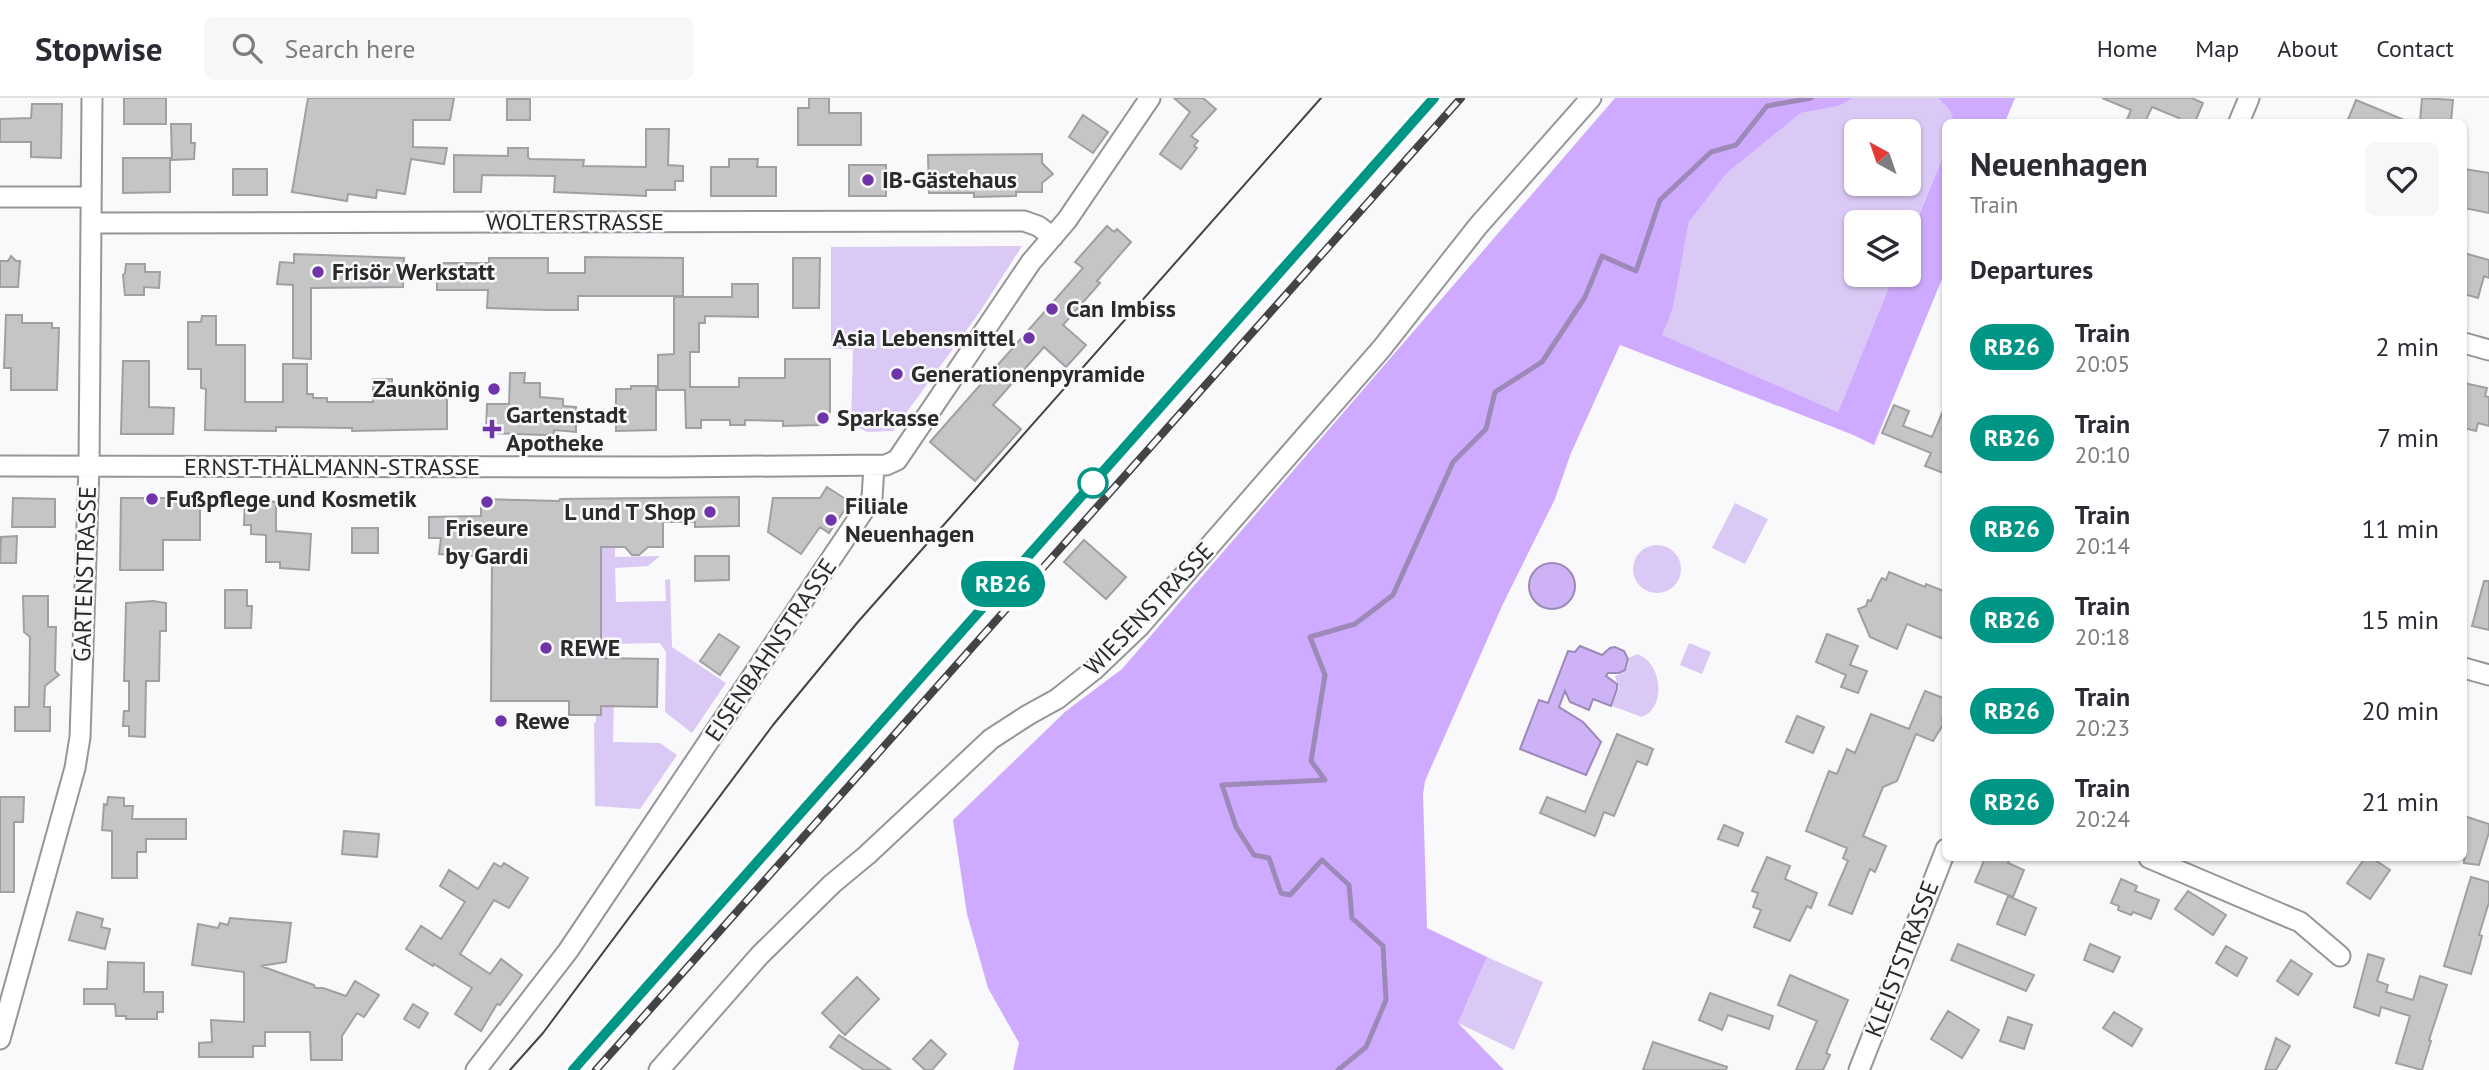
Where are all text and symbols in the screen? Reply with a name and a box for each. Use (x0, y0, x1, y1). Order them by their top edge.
search box (204, 17, 694, 80)
text: Stopwise (35, 27, 162, 70)
icon: search (228, 29, 266, 67)
text: Search here (284, 32, 416, 65)
text: Home (2097, 33, 2157, 64)
text: Map (2195, 33, 2239, 64)
text: About (2277, 33, 2338, 64)
text: Contact (2376, 33, 2454, 64)
north arrow (1844, 119, 1922, 196)
map controls (1844, 119, 1921, 287)
text: Neuenhagen (1970, 142, 2148, 185)
button: heart (2365, 142, 2439, 216)
place label: IB-Gästehaus (882, 164, 1017, 195)
marker: IB-Gästehaus (860, 172, 876, 188)
text: Train (1970, 190, 2018, 219)
street label: WOLTERSTRASSE (486, 206, 664, 237)
button: layers (1844, 210, 1921, 287)
text: Departures (1970, 253, 2093, 286)
place label: Frisör Werkstatt (332, 256, 495, 287)
marker: Frisör Werkstatt (310, 264, 326, 280)
place label: Can Imbiss (1066, 293, 1176, 324)
marker: Can Imbiss (1044, 301, 1060, 317)
text: Train (2075, 316, 2130, 349)
place label: Asia Lebensmittel (832, 322, 1016, 353)
marker: Asia Lebensmittel (1021, 330, 1037, 346)
text: 2 min (2376, 330, 2439, 363)
text: RB26 (1984, 331, 2040, 362)
text: 20:05 (2075, 349, 2130, 378)
place label: Generationenpyramide (911, 358, 1145, 389)
marker: Generationenpyramide (889, 366, 905, 382)
place label: Zaunkönig (373, 373, 480, 404)
marker: Zaunkönig (486, 381, 502, 397)
place label: Gartenstadt Apotheke (506, 399, 628, 458)
place label: Sparkasse (837, 402, 939, 433)
text: Train (2075, 407, 2130, 440)
marker: Sparkasse (815, 410, 831, 426)
marker: Gartenstadt Apotheke (484, 421, 500, 437)
text: 7 min (2377, 421, 2439, 454)
text: RB26 (1984, 422, 2040, 453)
text: 20:10 (2075, 440, 2130, 469)
street label: ERNST-THÄLMANN-STRASSE (184, 451, 480, 482)
unlabelled marker (1078, 468, 1108, 498)
place label: Fußpflege und Kosmetik (166, 483, 417, 514)
street label: GARTENSTRASSE (66, 485, 103, 662)
place label: Filiale Neuenhagen (845, 490, 974, 549)
marker: Fußpflege und Kosmetik (144, 491, 160, 507)
marker: Friseure by Gardi (479, 494, 495, 510)
place label: L und T Shop (564, 496, 696, 527)
text: Train (2075, 498, 2130, 531)
marker: L und T Shop (702, 504, 718, 520)
place label: Friseure by Gardi (445, 512, 529, 571)
marker: Filiale Neuenhagen (823, 512, 839, 528)
text: 11 min (2361, 512, 2439, 545)
text: RB26 (1984, 513, 2040, 544)
text: 20:14 (2075, 531, 2130, 560)
street label: WIESENSTRASSE (1077, 535, 1220, 682)
street label: EISENBAHNSTRASSE (698, 552, 843, 747)
line badge: RB26 (954, 561, 1052, 607)
text: RB26 (975, 568, 1031, 599)
text: Train (2075, 589, 2130, 622)
text: 15 min (2361, 603, 2439, 636)
text: RB26 (1984, 604, 2040, 635)
text: 20:18 (2075, 622, 2130, 651)
place label: REWE (560, 632, 620, 663)
marker: REWE (538, 640, 554, 656)
text: Train (2075, 680, 2130, 713)
text: 20 min (2361, 694, 2439, 727)
text: RB26 (1984, 695, 2040, 726)
place label: Rewe (515, 705, 570, 736)
marker: Rewe (493, 713, 509, 729)
text: 20:23 (2075, 713, 2130, 742)
text: Train (2075, 771, 2130, 804)
text: 21 min (2361, 785, 2439, 818)
text: RB26 (1984, 786, 2040, 817)
text: 20:24 (2075, 804, 2130, 833)
street label: KLEISTSTRASSE (1857, 876, 1946, 1041)

